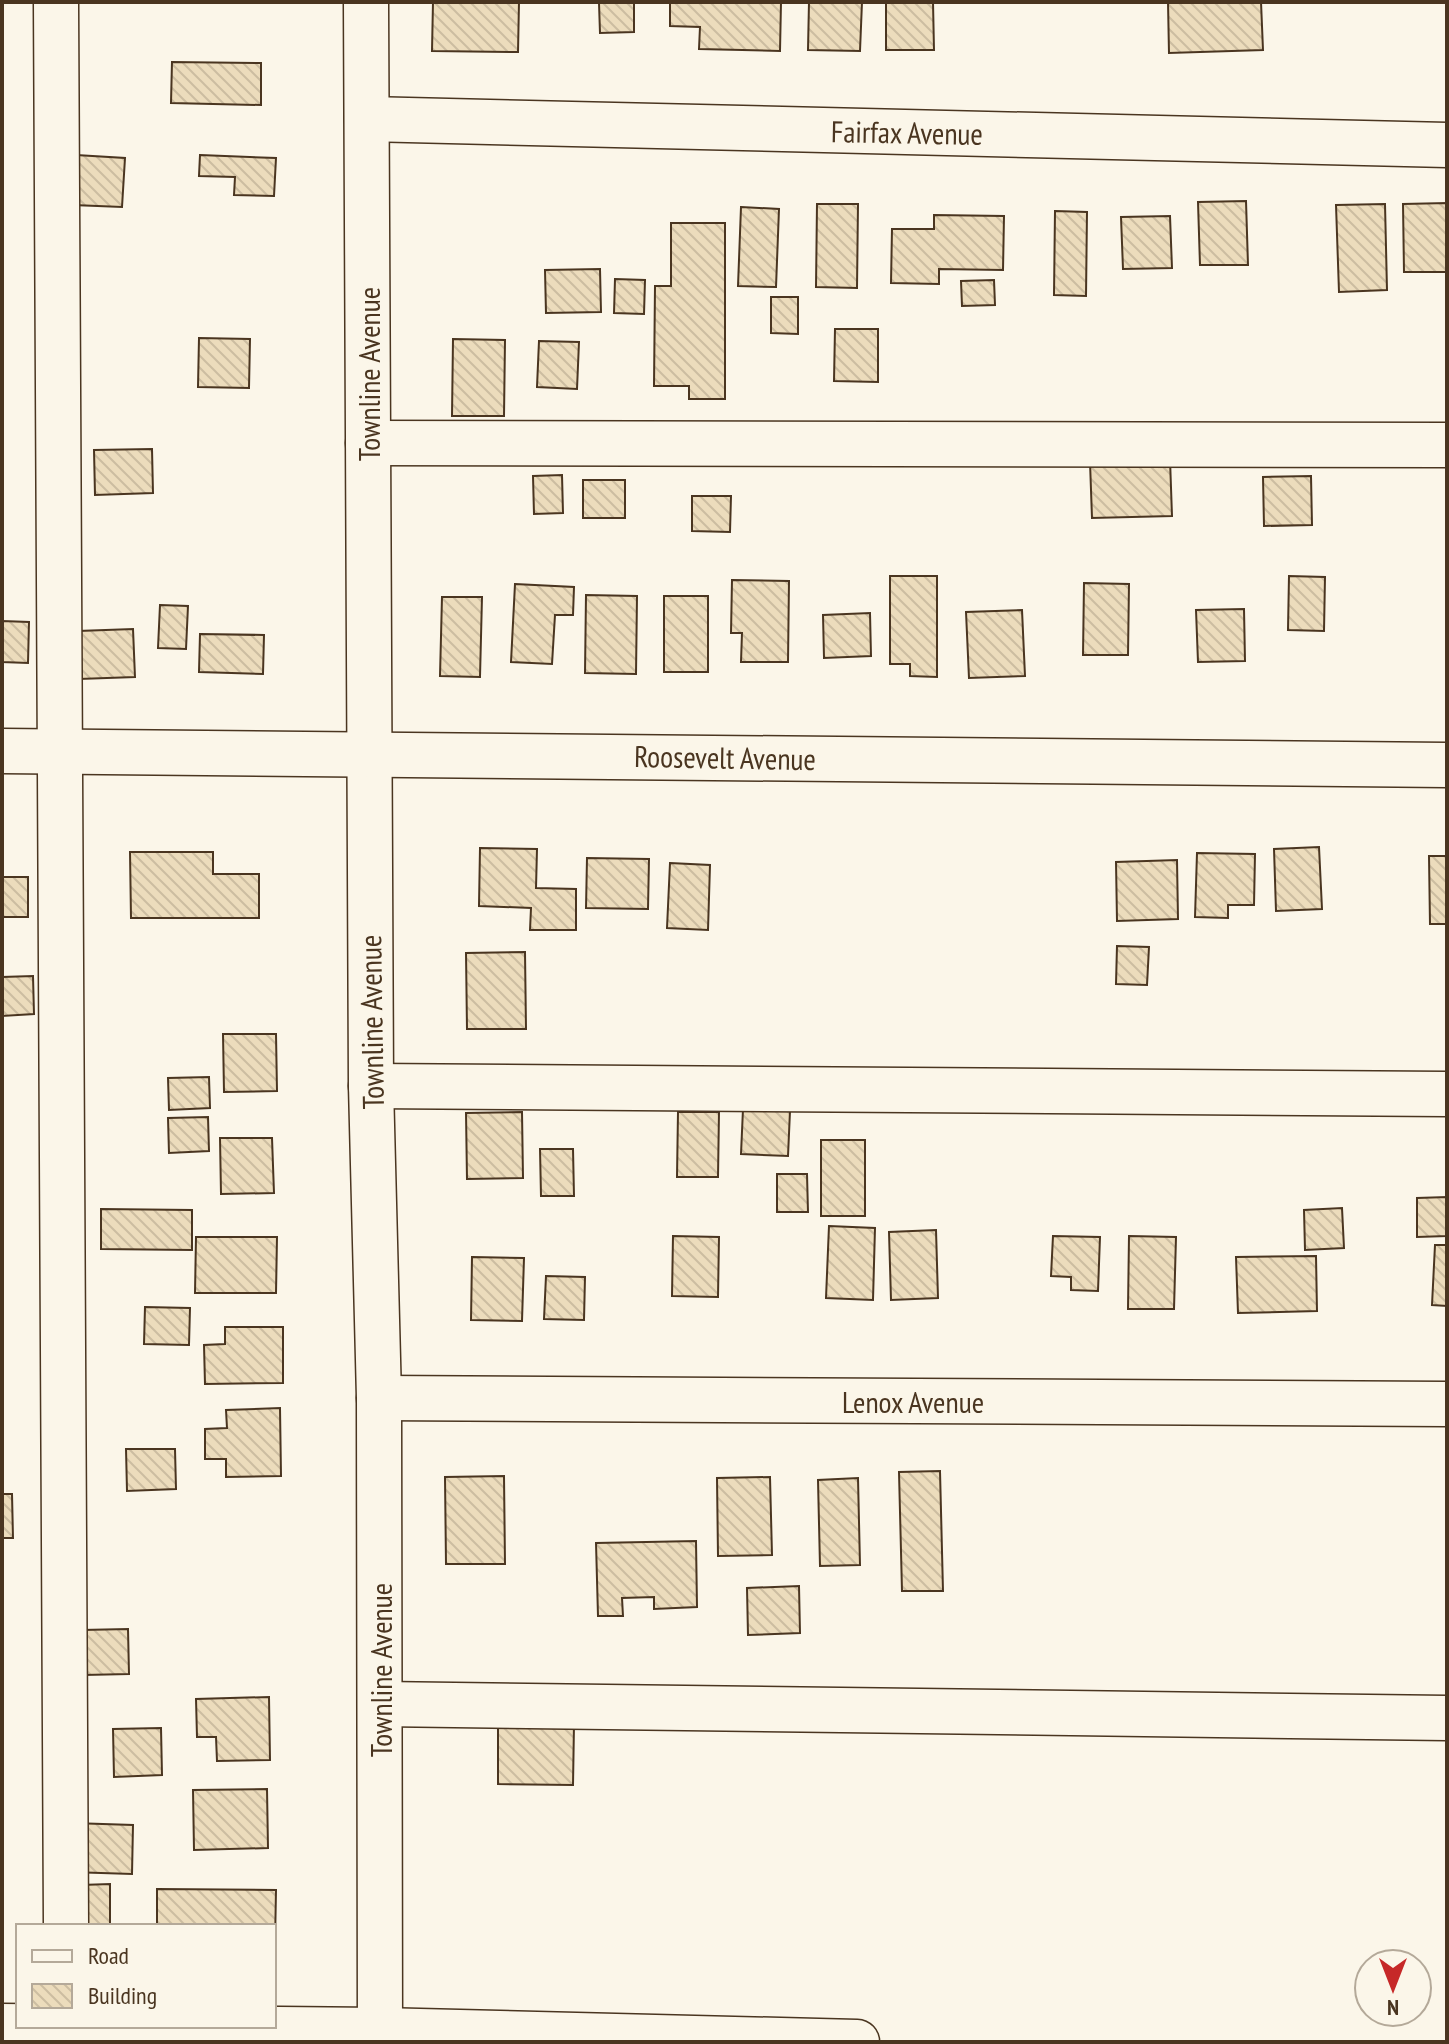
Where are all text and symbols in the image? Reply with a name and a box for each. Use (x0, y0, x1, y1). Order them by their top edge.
street label: Fairfax Avenue (831, 111, 983, 153)
street label: Townline Avenue (349, 287, 388, 461)
street label: Roosevelt Avenue (634, 736, 816, 778)
street label: Townline Avenue (350, 934, 392, 1110)
street label: Lenox Avenue (842, 1382, 984, 1421)
street label: Townline Avenue (361, 1583, 400, 1757)
legend (16, 1924, 276, 2028)
text: Road (88, 1940, 129, 1971)
north arrow (1353, 1948, 1433, 2028)
text: Building (88, 1980, 157, 2011)
text: N (1387, 1994, 1399, 2022)

